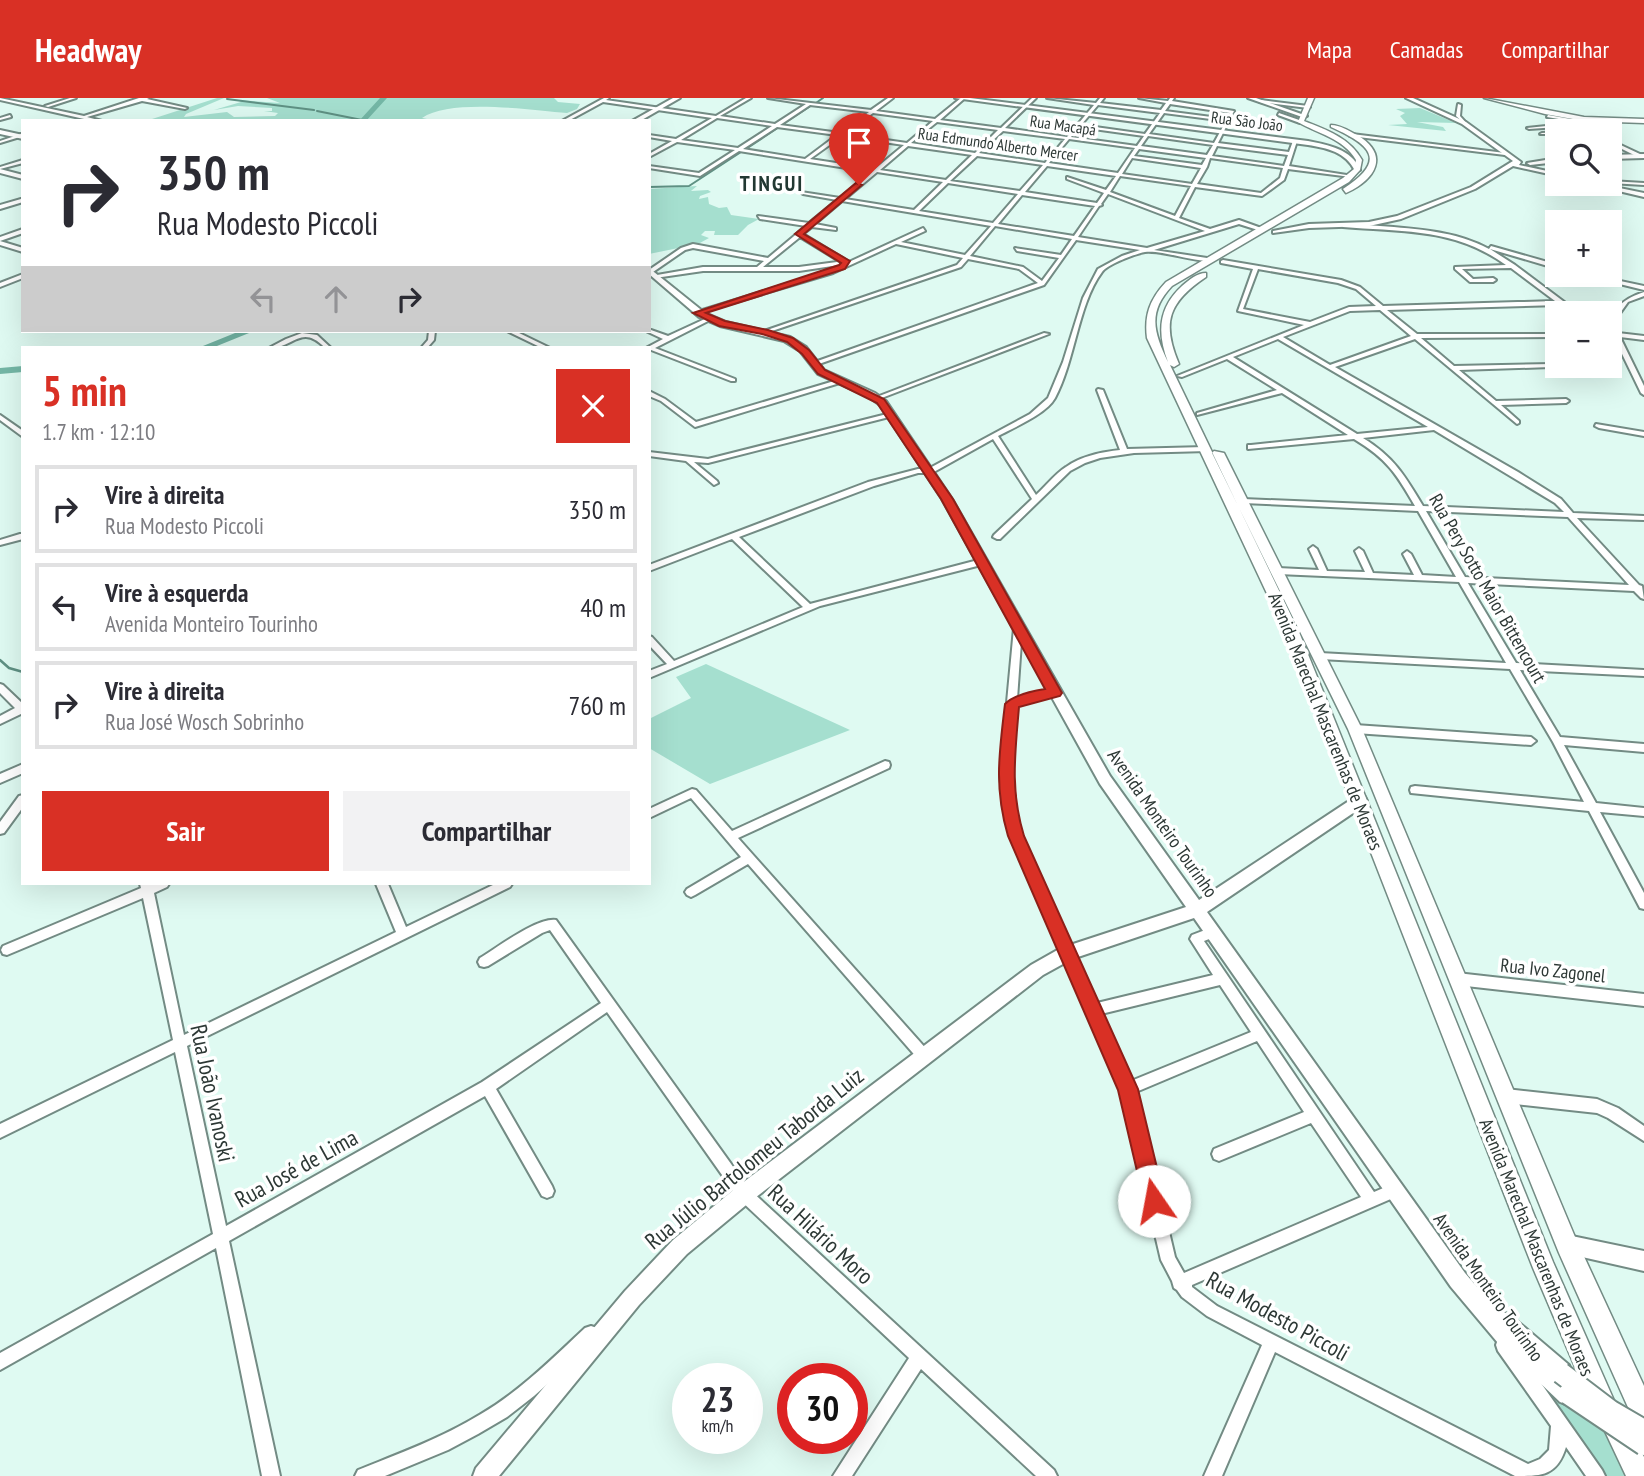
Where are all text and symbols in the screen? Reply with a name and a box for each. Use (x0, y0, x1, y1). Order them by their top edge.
text: Headway (35, 28, 142, 71)
text: Mapa (1307, 34, 1352, 65)
text: Camadas (1390, 34, 1463, 65)
text: Compartilhar (1501, 34, 1609, 65)
street label: Rua São João (1210, 107, 1284, 135)
street label: Rua Macapá (1029, 110, 1097, 140)
pin (829, 113, 889, 185)
map controls (1545, 119, 1622, 378)
button: search (1545, 119, 1622, 196)
street label: Rua Edmundo Alberto Mercer (917, 123, 1080, 165)
icon: arrive (840, 124, 878, 162)
text: 350 m (157, 140, 270, 204)
icon: right (42, 147, 133, 238)
district label: TINGUI (740, 170, 804, 197)
text: Rua Modesto Piccoli (157, 202, 378, 244)
button: + (1545, 210, 1622, 287)
icon: left (244, 280, 282, 318)
icon: ahead (317, 280, 355, 318)
icon: right (390, 280, 428, 318)
button: − (1545, 301, 1622, 378)
text: 5 min (42, 363, 127, 418)
button: close (556, 369, 630, 443)
text: 1.7 km · 12:10 (42, 417, 155, 446)
text: Vire à direita (105, 478, 224, 511)
street label: Rua Pery Sotto Maior Bittencourt (1424, 489, 1552, 687)
icon: right (46, 490, 84, 528)
text: 350 m (568, 493, 626, 526)
text: Rua Modesto Piccoli (105, 511, 264, 540)
text: Vire à esquerda (105, 576, 248, 609)
icon: left (46, 588, 84, 626)
street label: Avenida Marechal Mascarenhas de Moraes (1263, 589, 1389, 853)
text: 40 m (580, 591, 626, 624)
text: Avenida Monteiro Tourinho (105, 609, 318, 638)
text: Vire à direita (105, 674, 224, 707)
icon: right (46, 686, 84, 724)
text: 760 m (568, 689, 626, 722)
text: Rua José Wosch Sobrinho (105, 707, 304, 736)
street label: Avenida Monteiro Tourinho (1103, 744, 1223, 902)
button: Sair (42, 791, 329, 871)
button: Compartilhar (343, 791, 630, 871)
street label: Rua Ivo Zagonel (1499, 953, 1607, 988)
street label: Rua João Ivanoski (184, 1022, 242, 1164)
street label: Rua Júlio Bartolomeu Taborda Luiz (639, 1061, 869, 1255)
street label: Avenida Marechal Mascarenhas de Moraes (1474, 1115, 1600, 1379)
street label: Rua José de Lima (230, 1122, 362, 1214)
position arrow (1117, 1164, 1191, 1238)
street label: Rua Hilário Moro (762, 1178, 880, 1290)
street label: Avenida Monteiro Tourinho (1429, 1208, 1549, 1366)
street label: Rua Modesto Piccoli (1201, 1265, 1355, 1367)
speed limit sign: 30 (777, 1363, 868, 1454)
text: 23 (701, 1376, 734, 1422)
text: km/h (702, 1414, 733, 1437)

